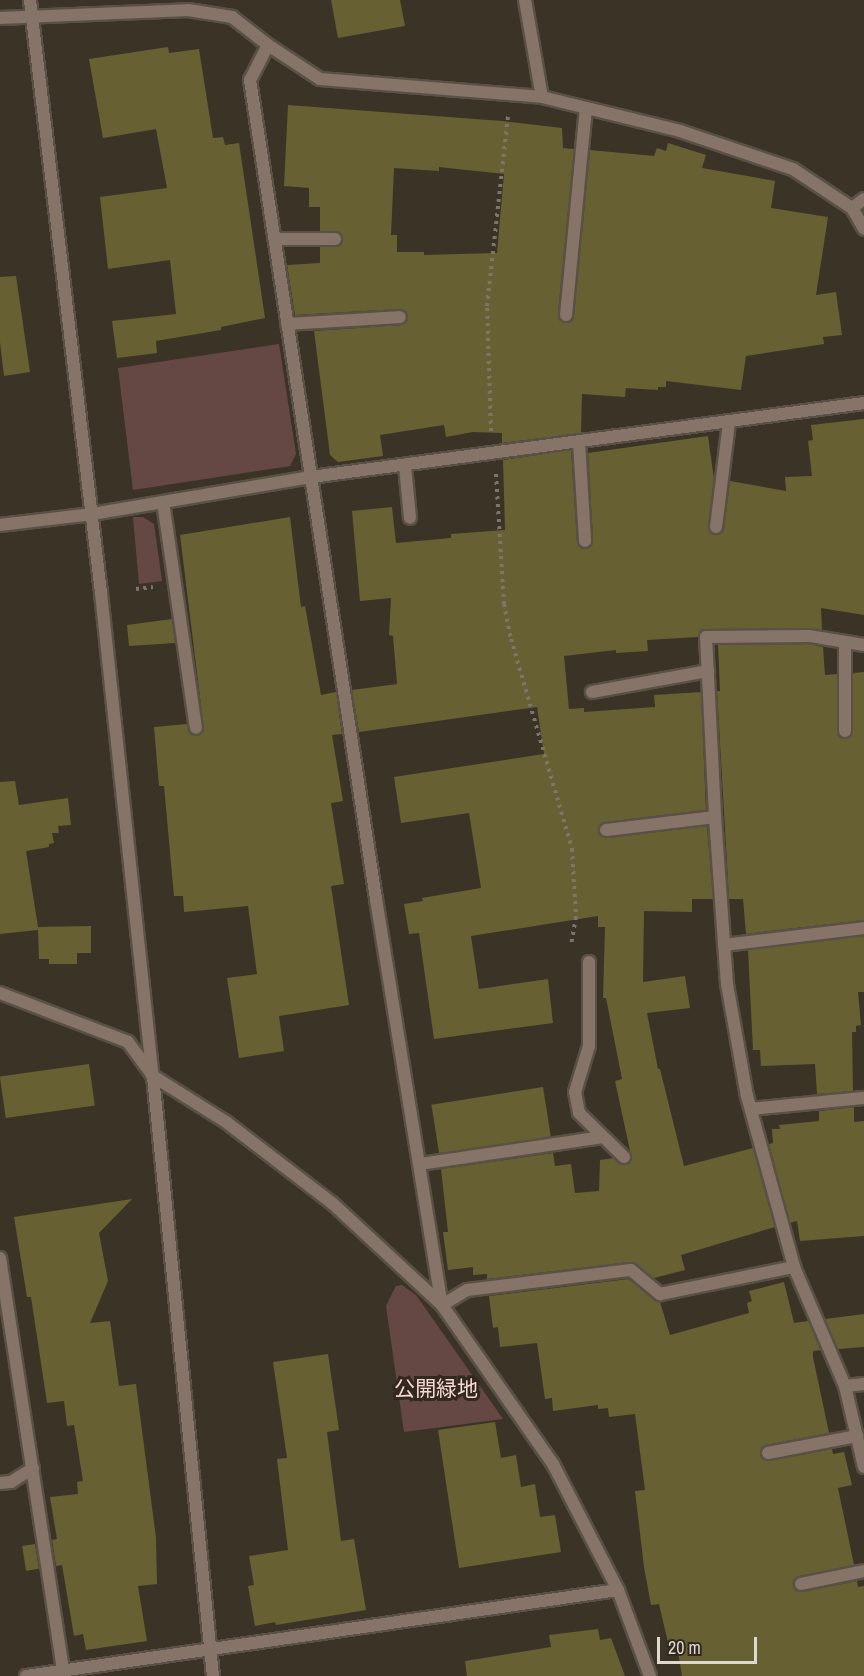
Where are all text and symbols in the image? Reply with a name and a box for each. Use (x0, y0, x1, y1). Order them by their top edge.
park label: 公開緑地 (394, 1376, 478, 1402)
scale bar (660, 1625, 760, 1663)
text: 20 m (668, 1635, 701, 1660)

